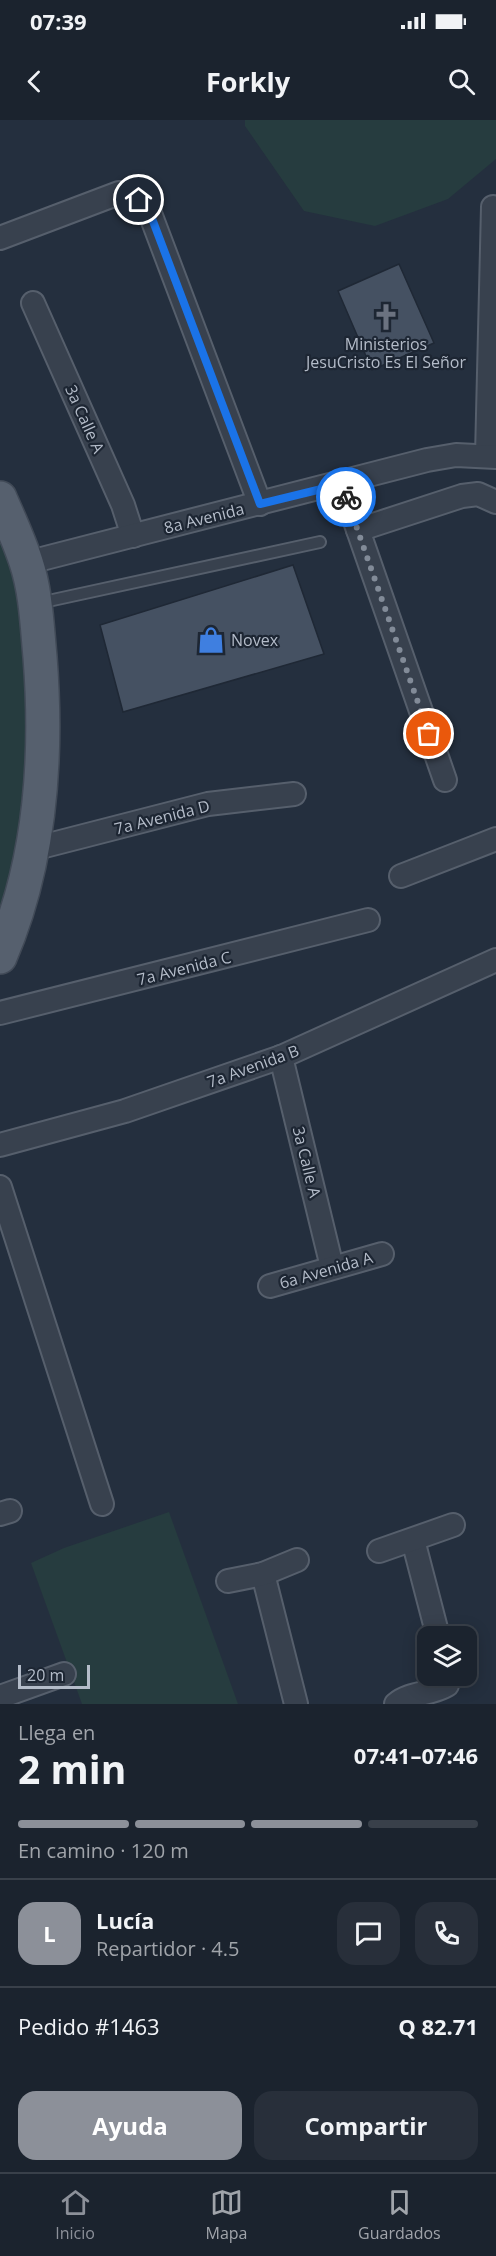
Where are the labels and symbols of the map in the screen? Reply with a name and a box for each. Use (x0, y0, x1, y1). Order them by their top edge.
pin (113, 174, 164, 225)
church icon: Ministerios JesuCristo Es El Señor (371, 302, 401, 332)
place label: Ministerios JesuCristo Es El Señor (304, 333, 466, 373)
street label: 3a Calle A (60, 381, 110, 457)
courier (316, 467, 376, 527)
street label: 8a Avenida (162, 497, 246, 539)
shop icon: Novex (196, 625, 226, 655)
place label: Novex (231, 629, 279, 651)
pin (403, 708, 454, 759)
street label: 7a Avenida D (112, 795, 212, 839)
street label: 7a Avenida C (135, 946, 233, 990)
street label: 7a Avenida B (204, 1039, 302, 1093)
street label: 3a Calle A (288, 1124, 327, 1201)
street label: 6a Avenida A (277, 1246, 376, 1294)
scale bar (18, 1662, 90, 1690)

